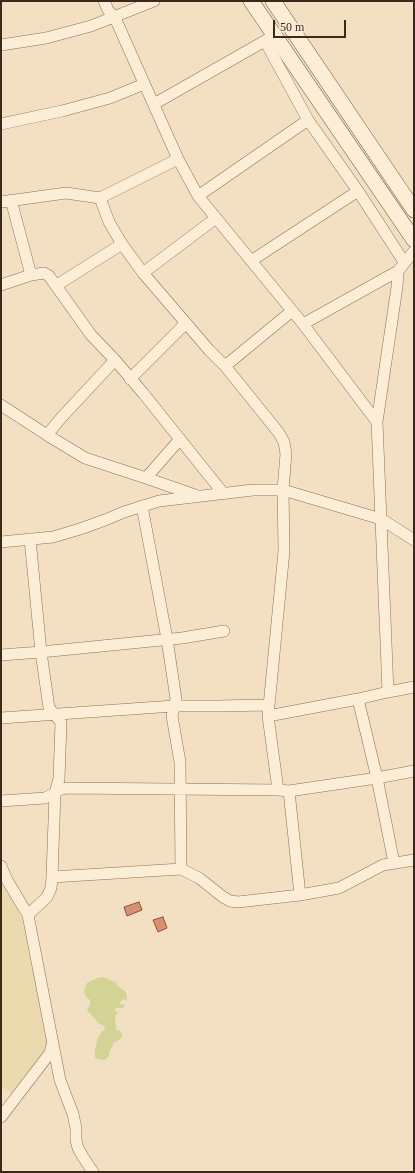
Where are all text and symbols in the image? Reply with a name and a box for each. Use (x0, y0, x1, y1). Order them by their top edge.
scale bar (275, 12, 348, 38)
text: 50 m (280, 20, 304, 34)

